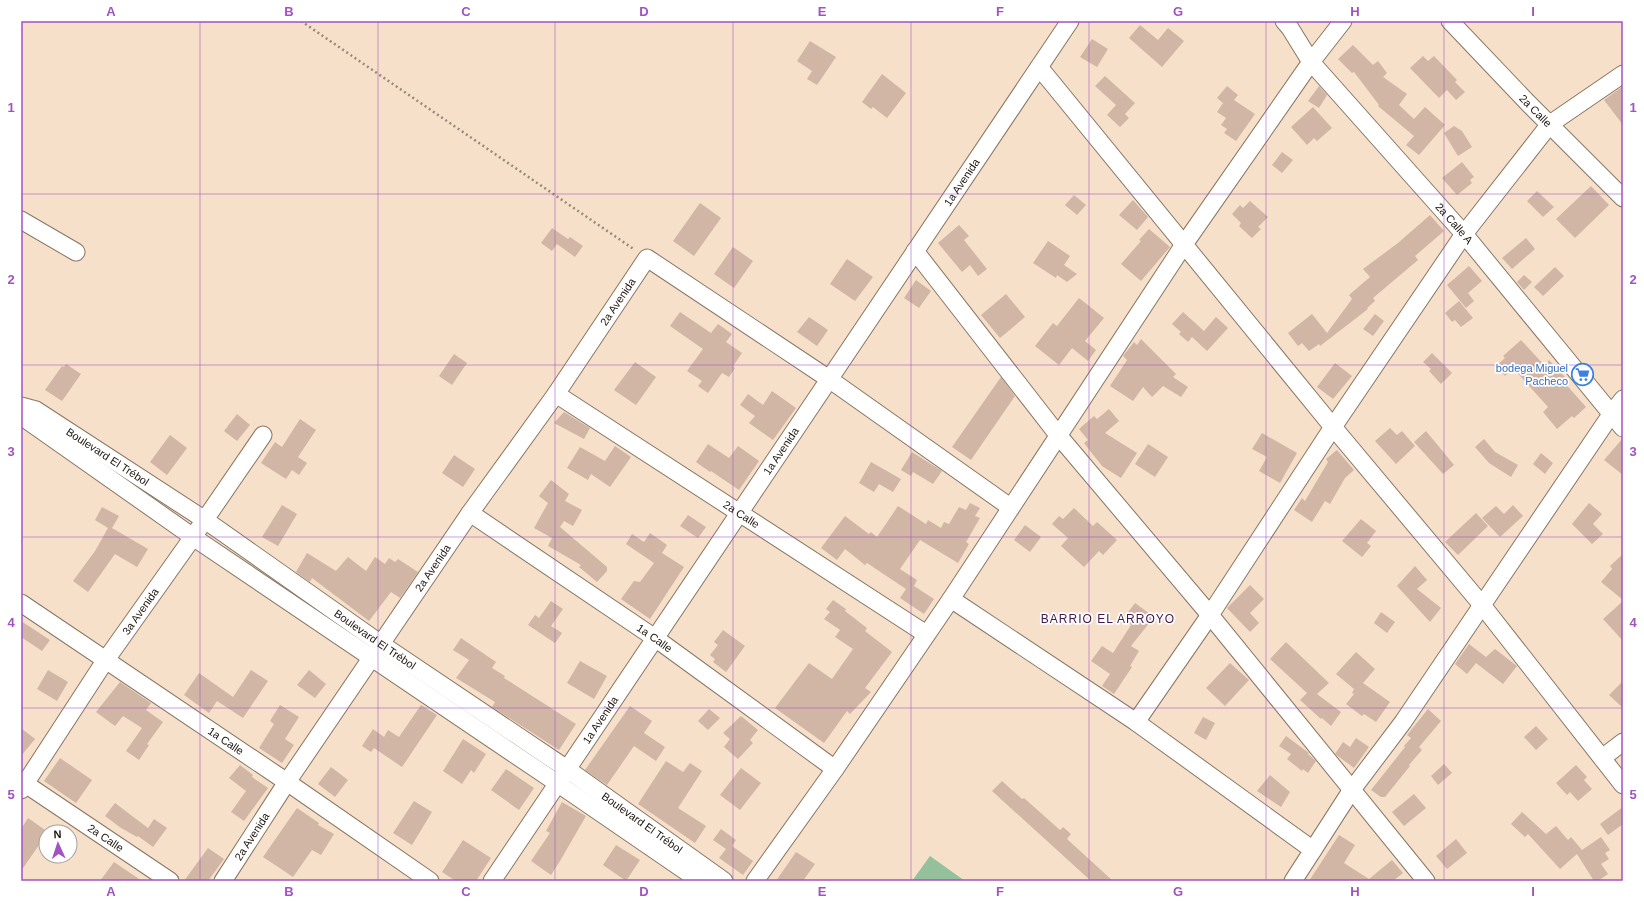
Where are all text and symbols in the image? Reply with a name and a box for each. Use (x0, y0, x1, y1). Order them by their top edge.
text: A (106, 4, 116, 19)
text: B (284, 4, 294, 19)
text: C (461, 4, 471, 19)
text: D (639, 4, 649, 19)
text: E (818, 4, 827, 19)
text: F (996, 4, 1004, 19)
text: G (1173, 4, 1183, 19)
text: H (1350, 4, 1360, 19)
text: I (1531, 4, 1535, 19)
street label: 2a Calle (1517, 92, 1554, 129)
text: 1 (7, 100, 15, 115)
text: 1 (1629, 100, 1637, 115)
street label: 1a Avenida (942, 156, 982, 208)
street label: 2a Calle A (1433, 201, 1476, 247)
text: 2 (7, 272, 15, 287)
text: 2 (1629, 272, 1637, 287)
street label: 2a Avenida (598, 275, 638, 328)
supermarket icon: bodega Miguel Pacheco (1570, 361, 1596, 387)
place label: bodega Miguel Pacheco (1496, 362, 1568, 387)
street label: 1a Avenida (761, 424, 802, 477)
street label: Boulevard El Trébol (64, 425, 151, 488)
text: 3 (7, 444, 15, 459)
text: 3 (1629, 444, 1637, 459)
street label: 2a Calle (721, 498, 762, 530)
street label: 2a Avenida (413, 541, 453, 594)
street label: 3a Avenida (120, 585, 161, 637)
street label: Boulevard El Trébol (332, 607, 418, 672)
district label: BARRIO EL ARROYO (1041, 612, 1175, 626)
text: 4 (7, 615, 15, 630)
text: 4 (1629, 615, 1637, 630)
street label: 1a Calle (635, 622, 675, 655)
street label: 1a Avenida (580, 693, 621, 746)
street label: 1a Calle (206, 725, 246, 757)
text: 5 (7, 787, 15, 802)
text: 5 (1629, 787, 1637, 802)
street label: Boulevard El Trébol (600, 790, 685, 855)
street label: 2a Avenida (232, 810, 272, 863)
street label: 2a Calle (86, 822, 126, 854)
north arrow (38, 824, 78, 864)
text: N (53, 828, 62, 840)
text: A (106, 884, 116, 899)
text: B (284, 884, 294, 899)
text: C (461, 884, 471, 899)
text: D (639, 884, 649, 899)
text: E (818, 884, 827, 899)
text: F (996, 884, 1004, 899)
text: G (1173, 884, 1183, 899)
text: H (1350, 884, 1360, 899)
text: I (1531, 884, 1535, 899)

